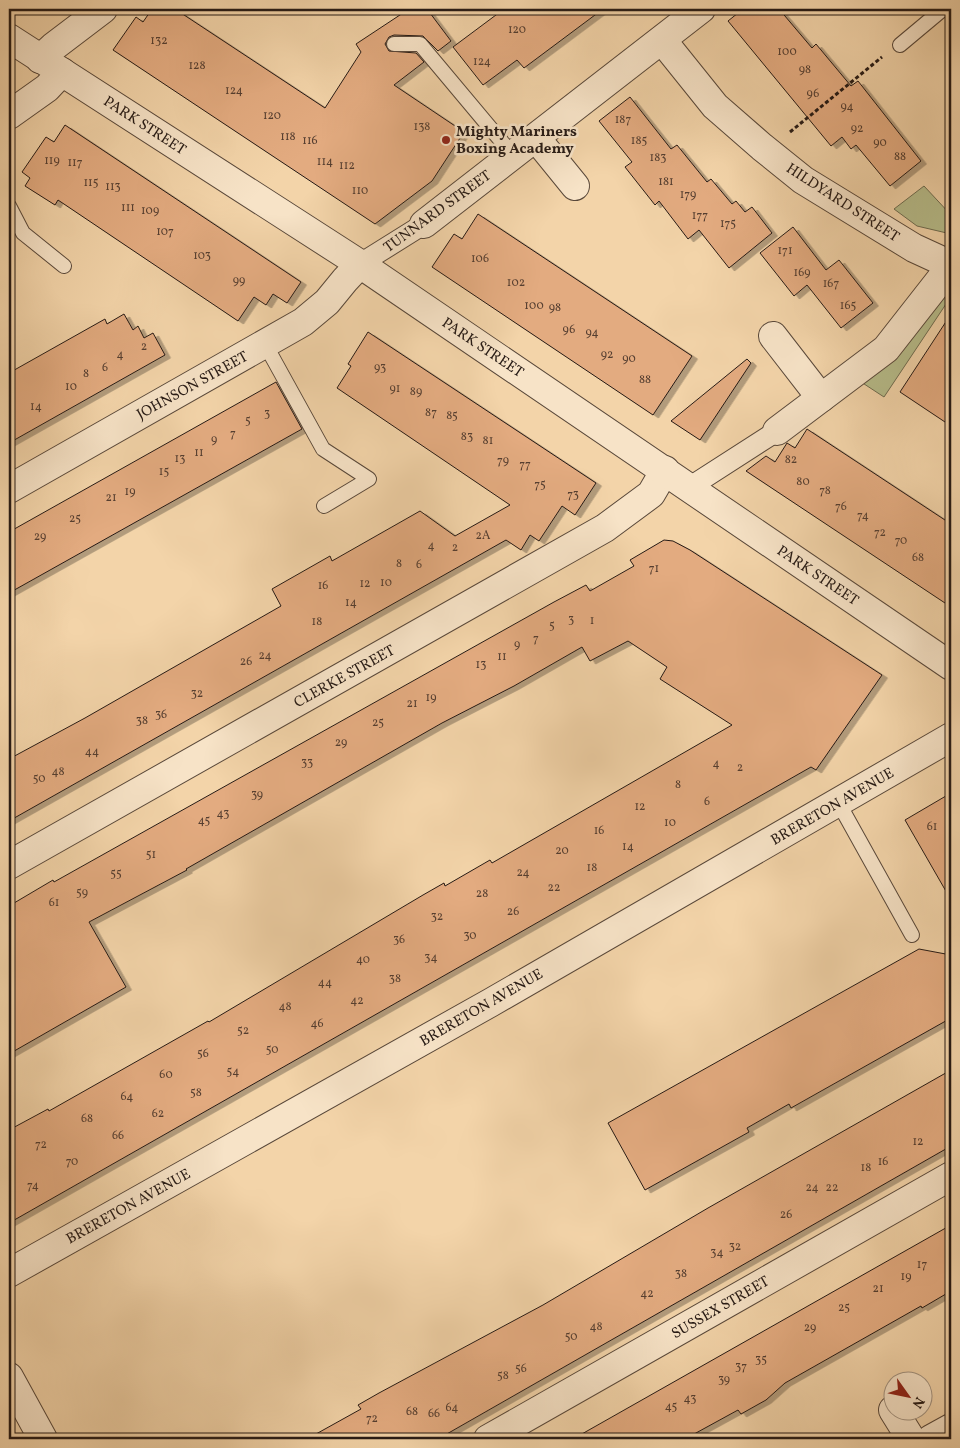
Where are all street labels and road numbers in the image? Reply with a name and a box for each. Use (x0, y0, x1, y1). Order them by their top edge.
street label: PARK STREET (99, 92, 190, 161)
street label: HILDYARD STREET (781, 159, 903, 248)
street label: TUNNARD STREET (380, 166, 496, 258)
street label: PARK STREET (437, 313, 528, 384)
street label: JOHNSON STREET (133, 347, 252, 426)
street label: PARK STREET (772, 541, 863, 612)
street label: CLERKE STREET (290, 641, 399, 714)
street label: BRERETON AVENUE (767, 763, 898, 851)
street label: BRERETON AVENUE (416, 964, 547, 1052)
street label: BRERETON AVENUE (63, 1164, 195, 1250)
street label: SUSSEX STREET (668, 1272, 774, 1345)

